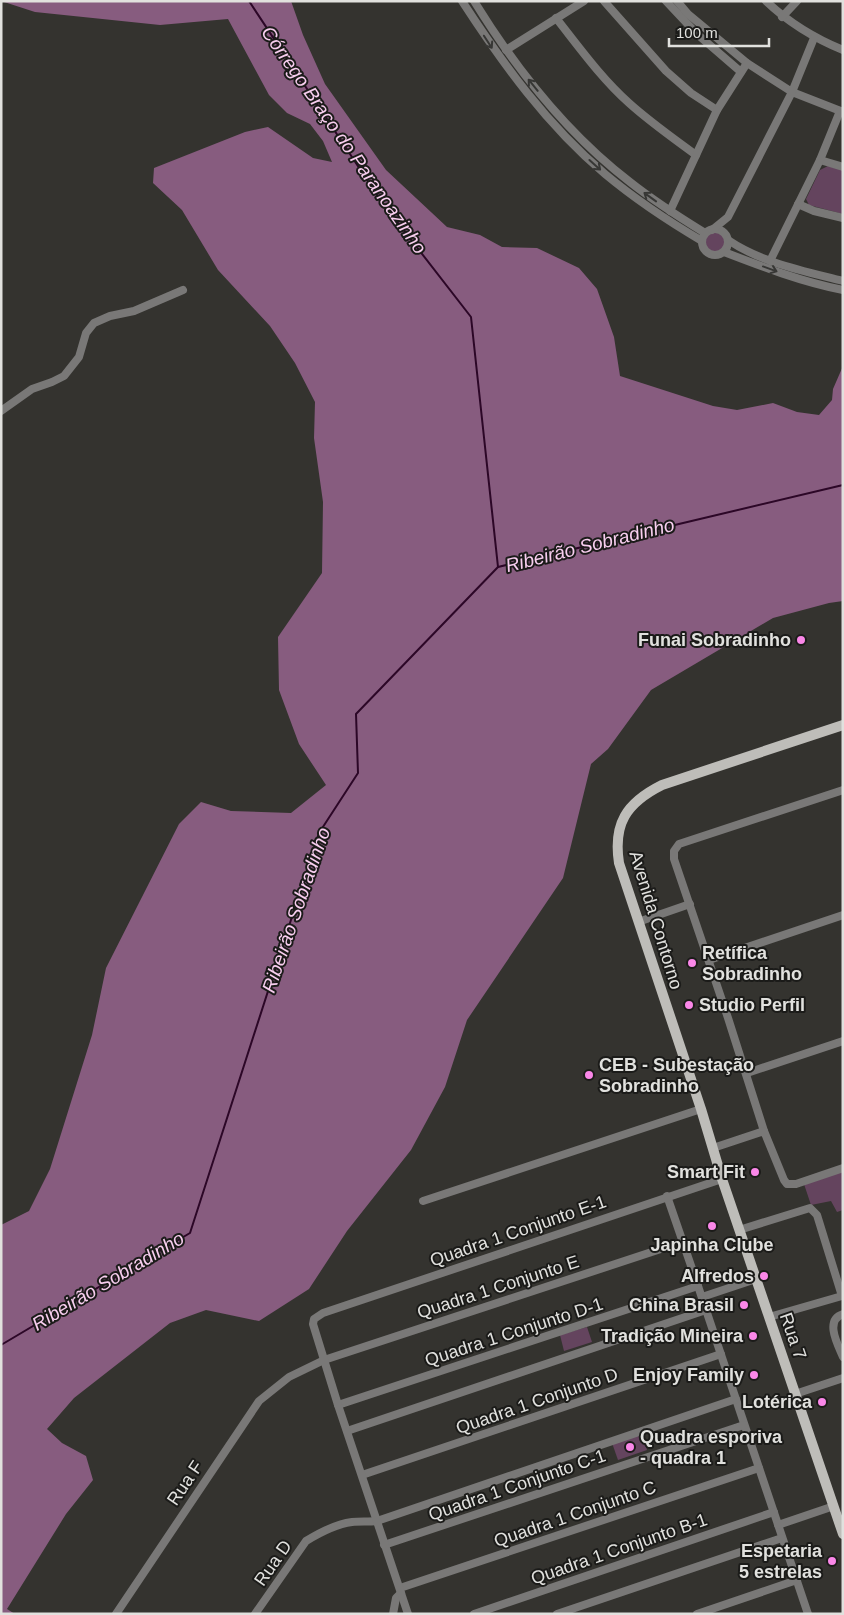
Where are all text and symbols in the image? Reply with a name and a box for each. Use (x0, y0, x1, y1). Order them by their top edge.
scale bar (669, 15, 769, 47)
water label: Córrego Braço do Paranoazinho (257, 22, 431, 258)
text: 100 m (676, 24, 718, 41)
one-way arrow (484, 35, 494, 49)
one-way arrow (527, 79, 538, 92)
one-way arrow (588, 159, 601, 171)
one-way arrow (643, 192, 657, 202)
one-way arrow (761, 265, 777, 274)
water label: Ribeirão Sobradinho (503, 514, 677, 576)
place label: Funai Sobradinho (638, 630, 791, 650)
marker: Funai Sobradinho (795, 634, 807, 646)
water label: Ribeirão Sobradinho (258, 825, 334, 995)
street label: Avenida Contorno (625, 848, 687, 992)
place label: Retífica Sobradinho (702, 943, 802, 984)
marker: Retífica Sobradinho (686, 957, 698, 969)
place label: Studio Perfil (699, 995, 805, 1015)
marker: Studio Perfil (683, 999, 695, 1011)
place label: CEB - Subestação Sobradinho (599, 1055, 754, 1096)
marker: CEB - Subestação Sobradinho (583, 1069, 595, 1081)
place label: Smart Fit (667, 1162, 745, 1182)
marker: Smart Fit (749, 1166, 761, 1178)
street label: Quadra 1 Conjunto E-1 (427, 1191, 609, 1271)
marker: Japinha Clube (706, 1220, 718, 1232)
water label: Ribeirão Sobradinho (28, 1227, 188, 1335)
place label: Japinha Clube (650, 1235, 774, 1255)
street label: Quadra 1 Conjunto E (414, 1251, 582, 1323)
place label: Alfredos (681, 1266, 754, 1286)
marker: Alfredos (758, 1270, 770, 1282)
street label: Quadra 1 Conjunto D-1 (422, 1294, 606, 1370)
place label: China Brasil (629, 1295, 734, 1315)
marker: China Brasil (738, 1299, 750, 1311)
street label: Rua 7 (776, 1310, 810, 1362)
place label: Tradição Mineira (601, 1326, 744, 1346)
marker: Tradição Mineira (747, 1330, 759, 1342)
street label: Quadra 1 Conjunto D (453, 1364, 621, 1438)
place label: Enjoy Family (633, 1365, 744, 1385)
marker: Enjoy Family (748, 1369, 760, 1381)
place label: Lotérica (742, 1392, 813, 1412)
marker: Lotérica (816, 1396, 828, 1408)
place label: Quadra esporiva - quadra 1 (640, 1427, 783, 1468)
marker: Quadra esporiva - quadra 1 (624, 1441, 636, 1453)
street label: Quadra 1 Conjunto C-1 (425, 1444, 609, 1526)
street label: Rua F (163, 1457, 207, 1509)
street label: Quadra 1 Conjunto C (491, 1476, 659, 1552)
street label: Quadra 1 Conjunto B-1 (528, 1509, 710, 1589)
street label: Rua D (250, 1536, 296, 1590)
place label: Espetaria 5 estrelas (739, 1541, 823, 1582)
marker: Espetaria 5 estrelas (826, 1555, 838, 1567)

